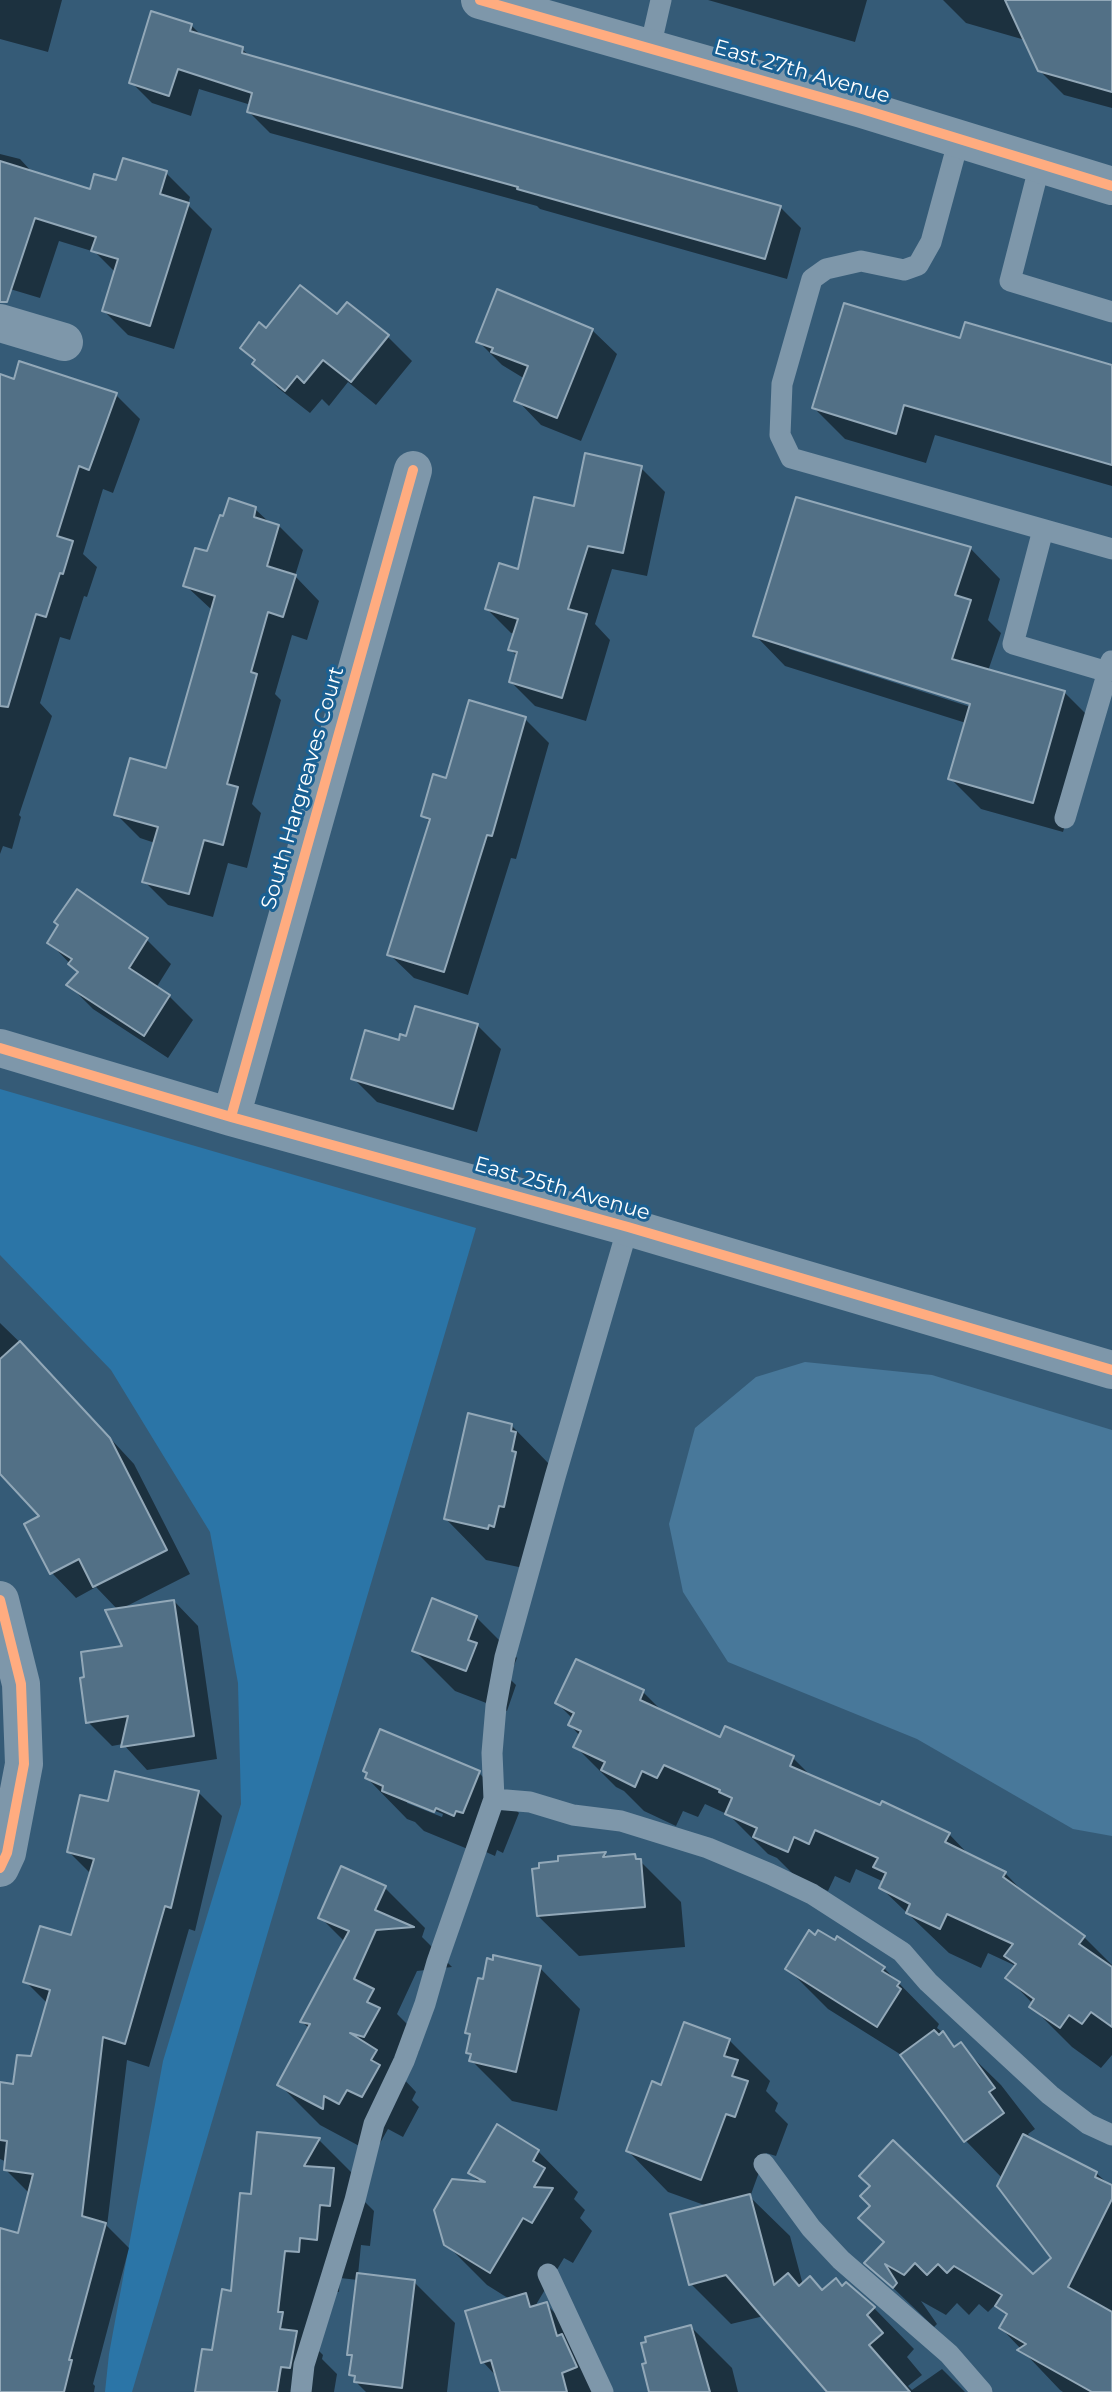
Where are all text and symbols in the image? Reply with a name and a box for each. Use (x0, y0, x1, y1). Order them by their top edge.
street label: East 27th Avenue (711, 35, 893, 109)
street label: South Hargreaves Court (256, 664, 350, 912)
street label: East 25th Avenue (471, 1152, 653, 1226)

